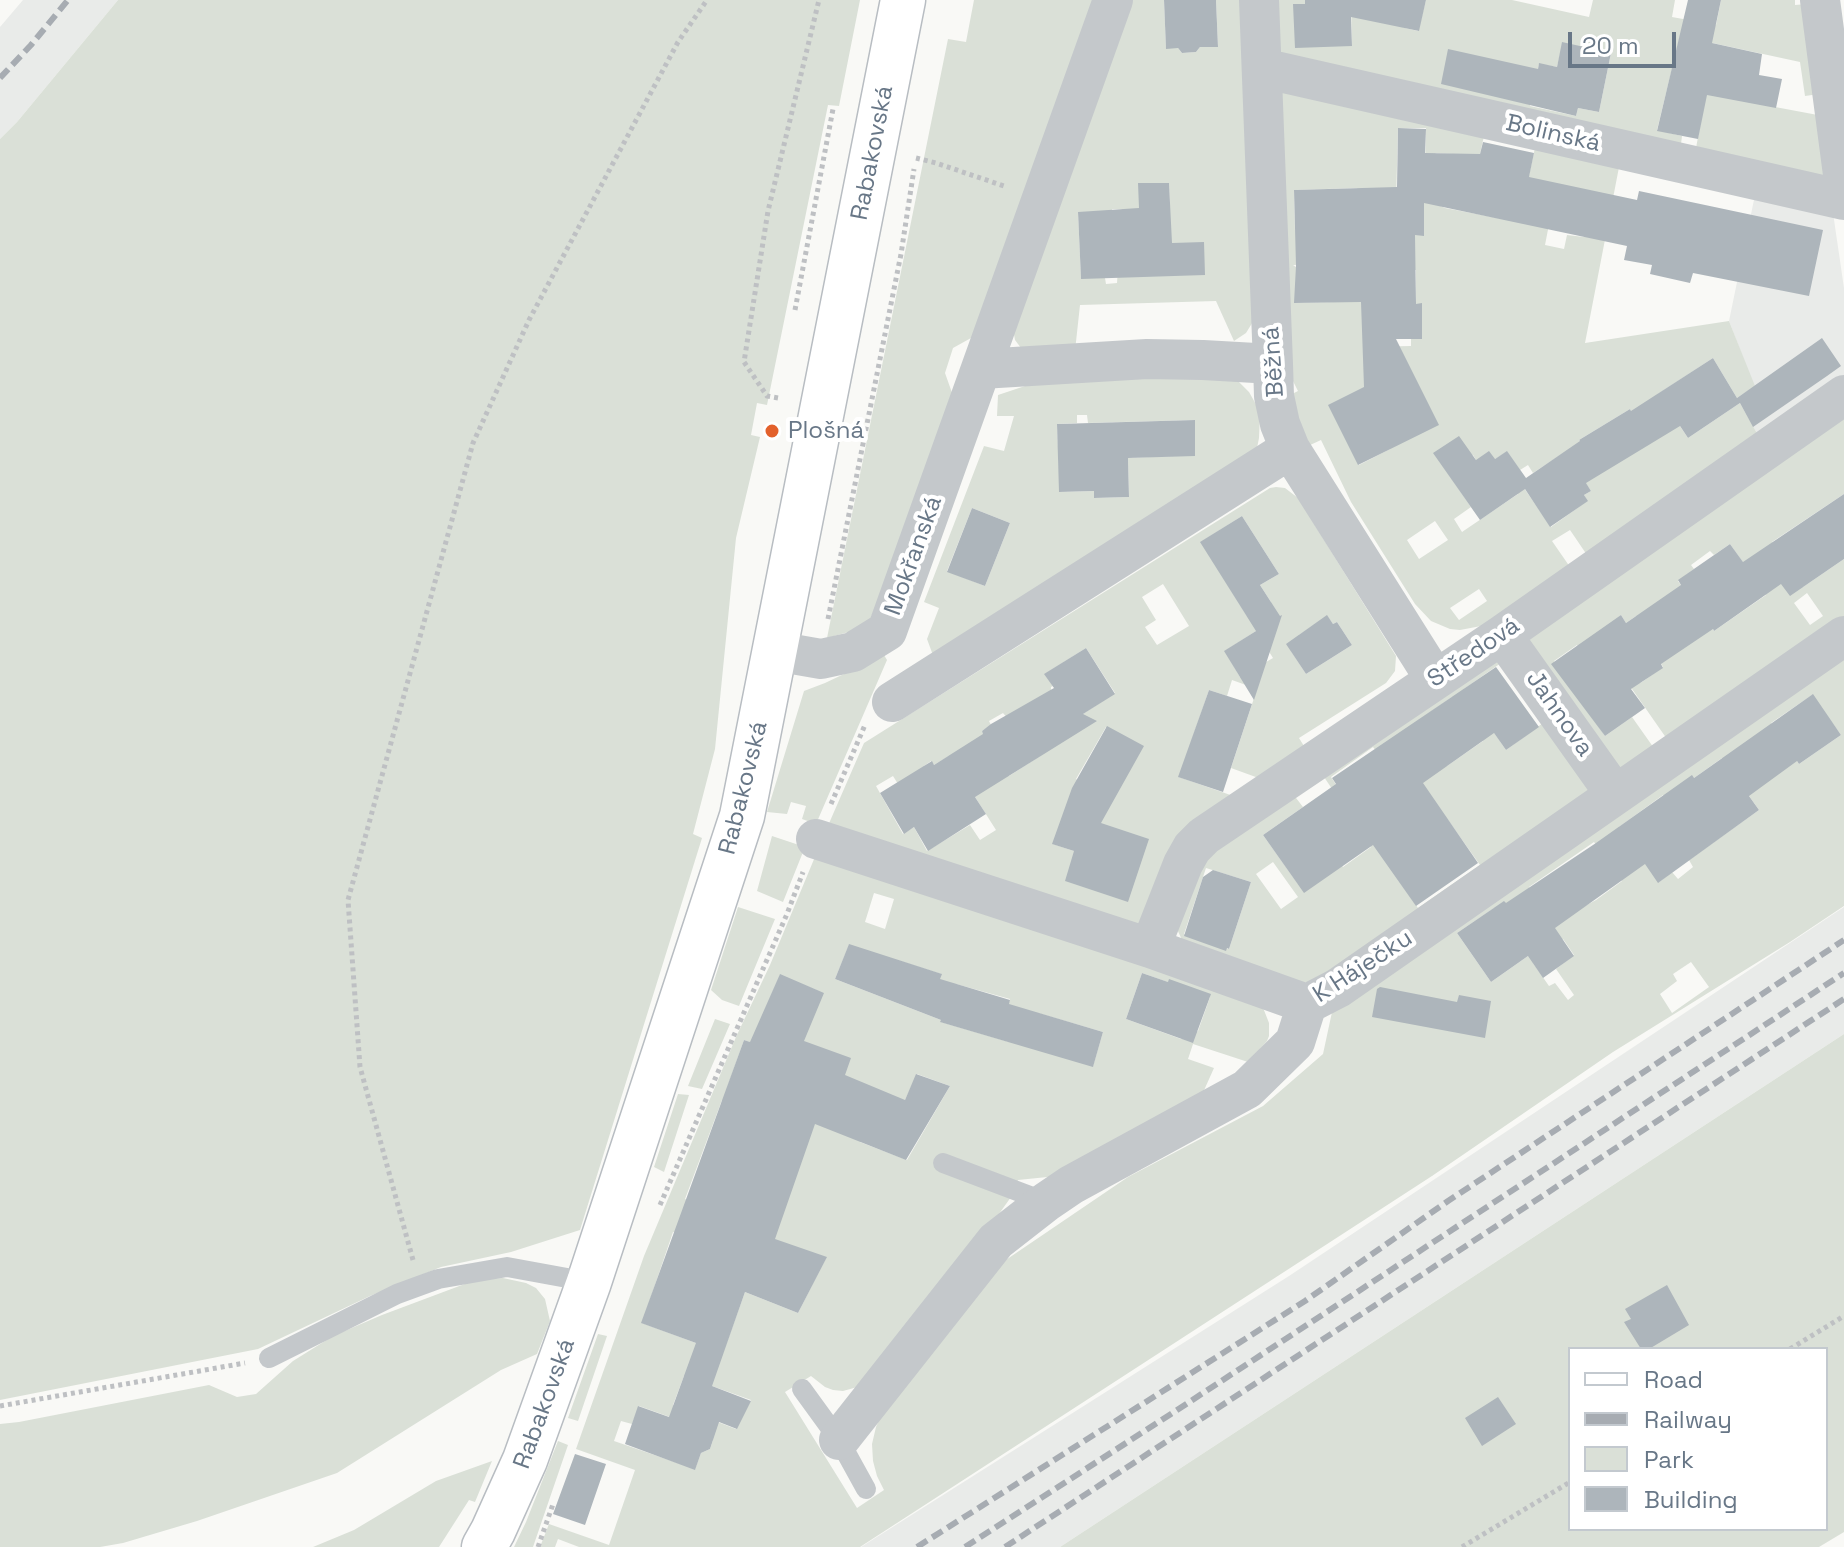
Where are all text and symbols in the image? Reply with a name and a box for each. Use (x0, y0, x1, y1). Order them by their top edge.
scale bar (1572, 16, 1680, 66)
text: 20 m (1582, 30, 1639, 61)
street label: Rabakovská (846, 83, 900, 223)
street label: Bolinská (1503, 109, 1603, 159)
street label: Běžná (1257, 326, 1291, 398)
place label: Plošná (788, 417, 864, 445)
marker: Plošná (763, 422, 781, 440)
street label: Mokřanská (879, 492, 949, 620)
street label: Středová (1423, 612, 1525, 694)
street label: Jahnova (1519, 666, 1599, 762)
street label: Rabakovská (714, 718, 774, 858)
street label: K Háječku (1308, 924, 1418, 1010)
street label: Rabakovská (508, 1335, 582, 1473)
legend (1568, 1347, 1828, 1531)
text: Road (1644, 1364, 1703, 1395)
text: Railway (1644, 1404, 1732, 1435)
text: Park (1644, 1444, 1694, 1475)
text: Building (1644, 1484, 1738, 1515)

